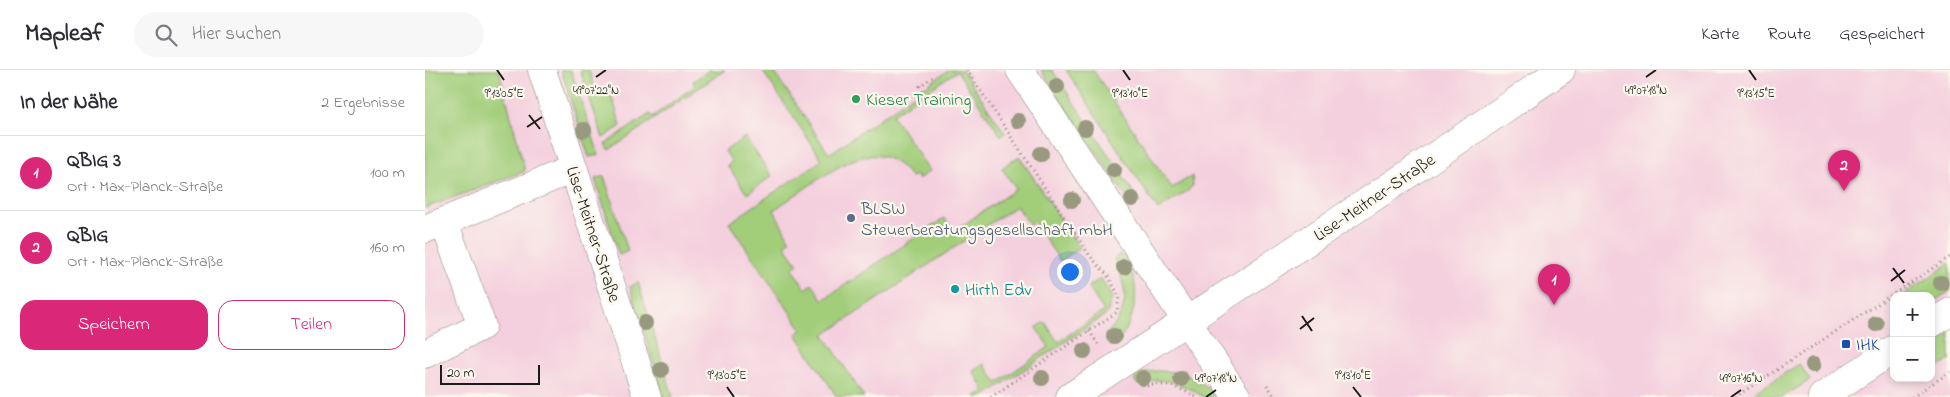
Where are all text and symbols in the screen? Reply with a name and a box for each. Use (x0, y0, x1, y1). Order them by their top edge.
search box (134, 12, 484, 57)
text: Mapleaf (25, 17, 104, 52)
icon: search (152, 21, 180, 49)
text: Hier suchen (192, 21, 281, 48)
text: Karte (1701, 22, 1739, 48)
text: Route (1767, 22, 1811, 48)
text: Gespeichert (1839, 22, 1925, 48)
text: 49°07'22"N (573, 82, 619, 100)
text: 49°07'18"N (1625, 82, 1667, 100)
text: 9°13'05"E (485, 85, 524, 103)
text: 9°13'10"E (1112, 85, 1148, 103)
text: 9°13'15"E (1737, 85, 1775, 103)
text: In der Nähe (20, 88, 118, 118)
place label: Kieser Training (866, 88, 971, 115)
text: 2 Ergebnisse (321, 91, 405, 115)
marker: Kieser Training (850, 93, 862, 105)
text: QBIG 3 (67, 148, 121, 175)
street label: Lise-Meitner-Straße (1309, 148, 1442, 249)
pin: 2 (1828, 150, 1860, 191)
text: 1 (33, 161, 39, 185)
text: 100 m (370, 161, 405, 185)
street label: Lise-Meitner-Straße (558, 163, 627, 307)
text: Ort · Max-Planck-Straße (67, 175, 223, 199)
place label: BLSW Steuerberatungsgesellschaft mbH (860, 197, 1113, 245)
marker: BLSW Steuerberatungsgesellschaft mbH (845, 212, 857, 224)
text: QBIG (67, 223, 108, 250)
text: 2 (32, 236, 40, 260)
text: 160 m (370, 236, 405, 260)
text: Ort · Max-Planck-Straße (67, 250, 223, 274)
your location (1057, 259, 1083, 285)
pin: 1 (1538, 264, 1570, 305)
place label: Hirth Edv (965, 278, 1031, 304)
marker: Hirth Edv (949, 283, 961, 295)
map controls (1890, 292, 1935, 382)
button: + (1890, 292, 1935, 337)
button: Speichern (20, 300, 208, 350)
button: Teilen (218, 300, 405, 350)
place label: IHK (1856, 333, 1880, 359)
button: − (1890, 337, 1935, 382)
marker: IHK (1840, 338, 1852, 350)
scale bar (440, 362, 540, 385)
text: 20 m (447, 363, 474, 384)
text: 9°13'05"E (708, 367, 747, 385)
text: 9°13'10"E (1335, 367, 1371, 385)
text: 49°07'18"N (1195, 370, 1237, 388)
text: 49°07'16"N (1719, 370, 1763, 388)

